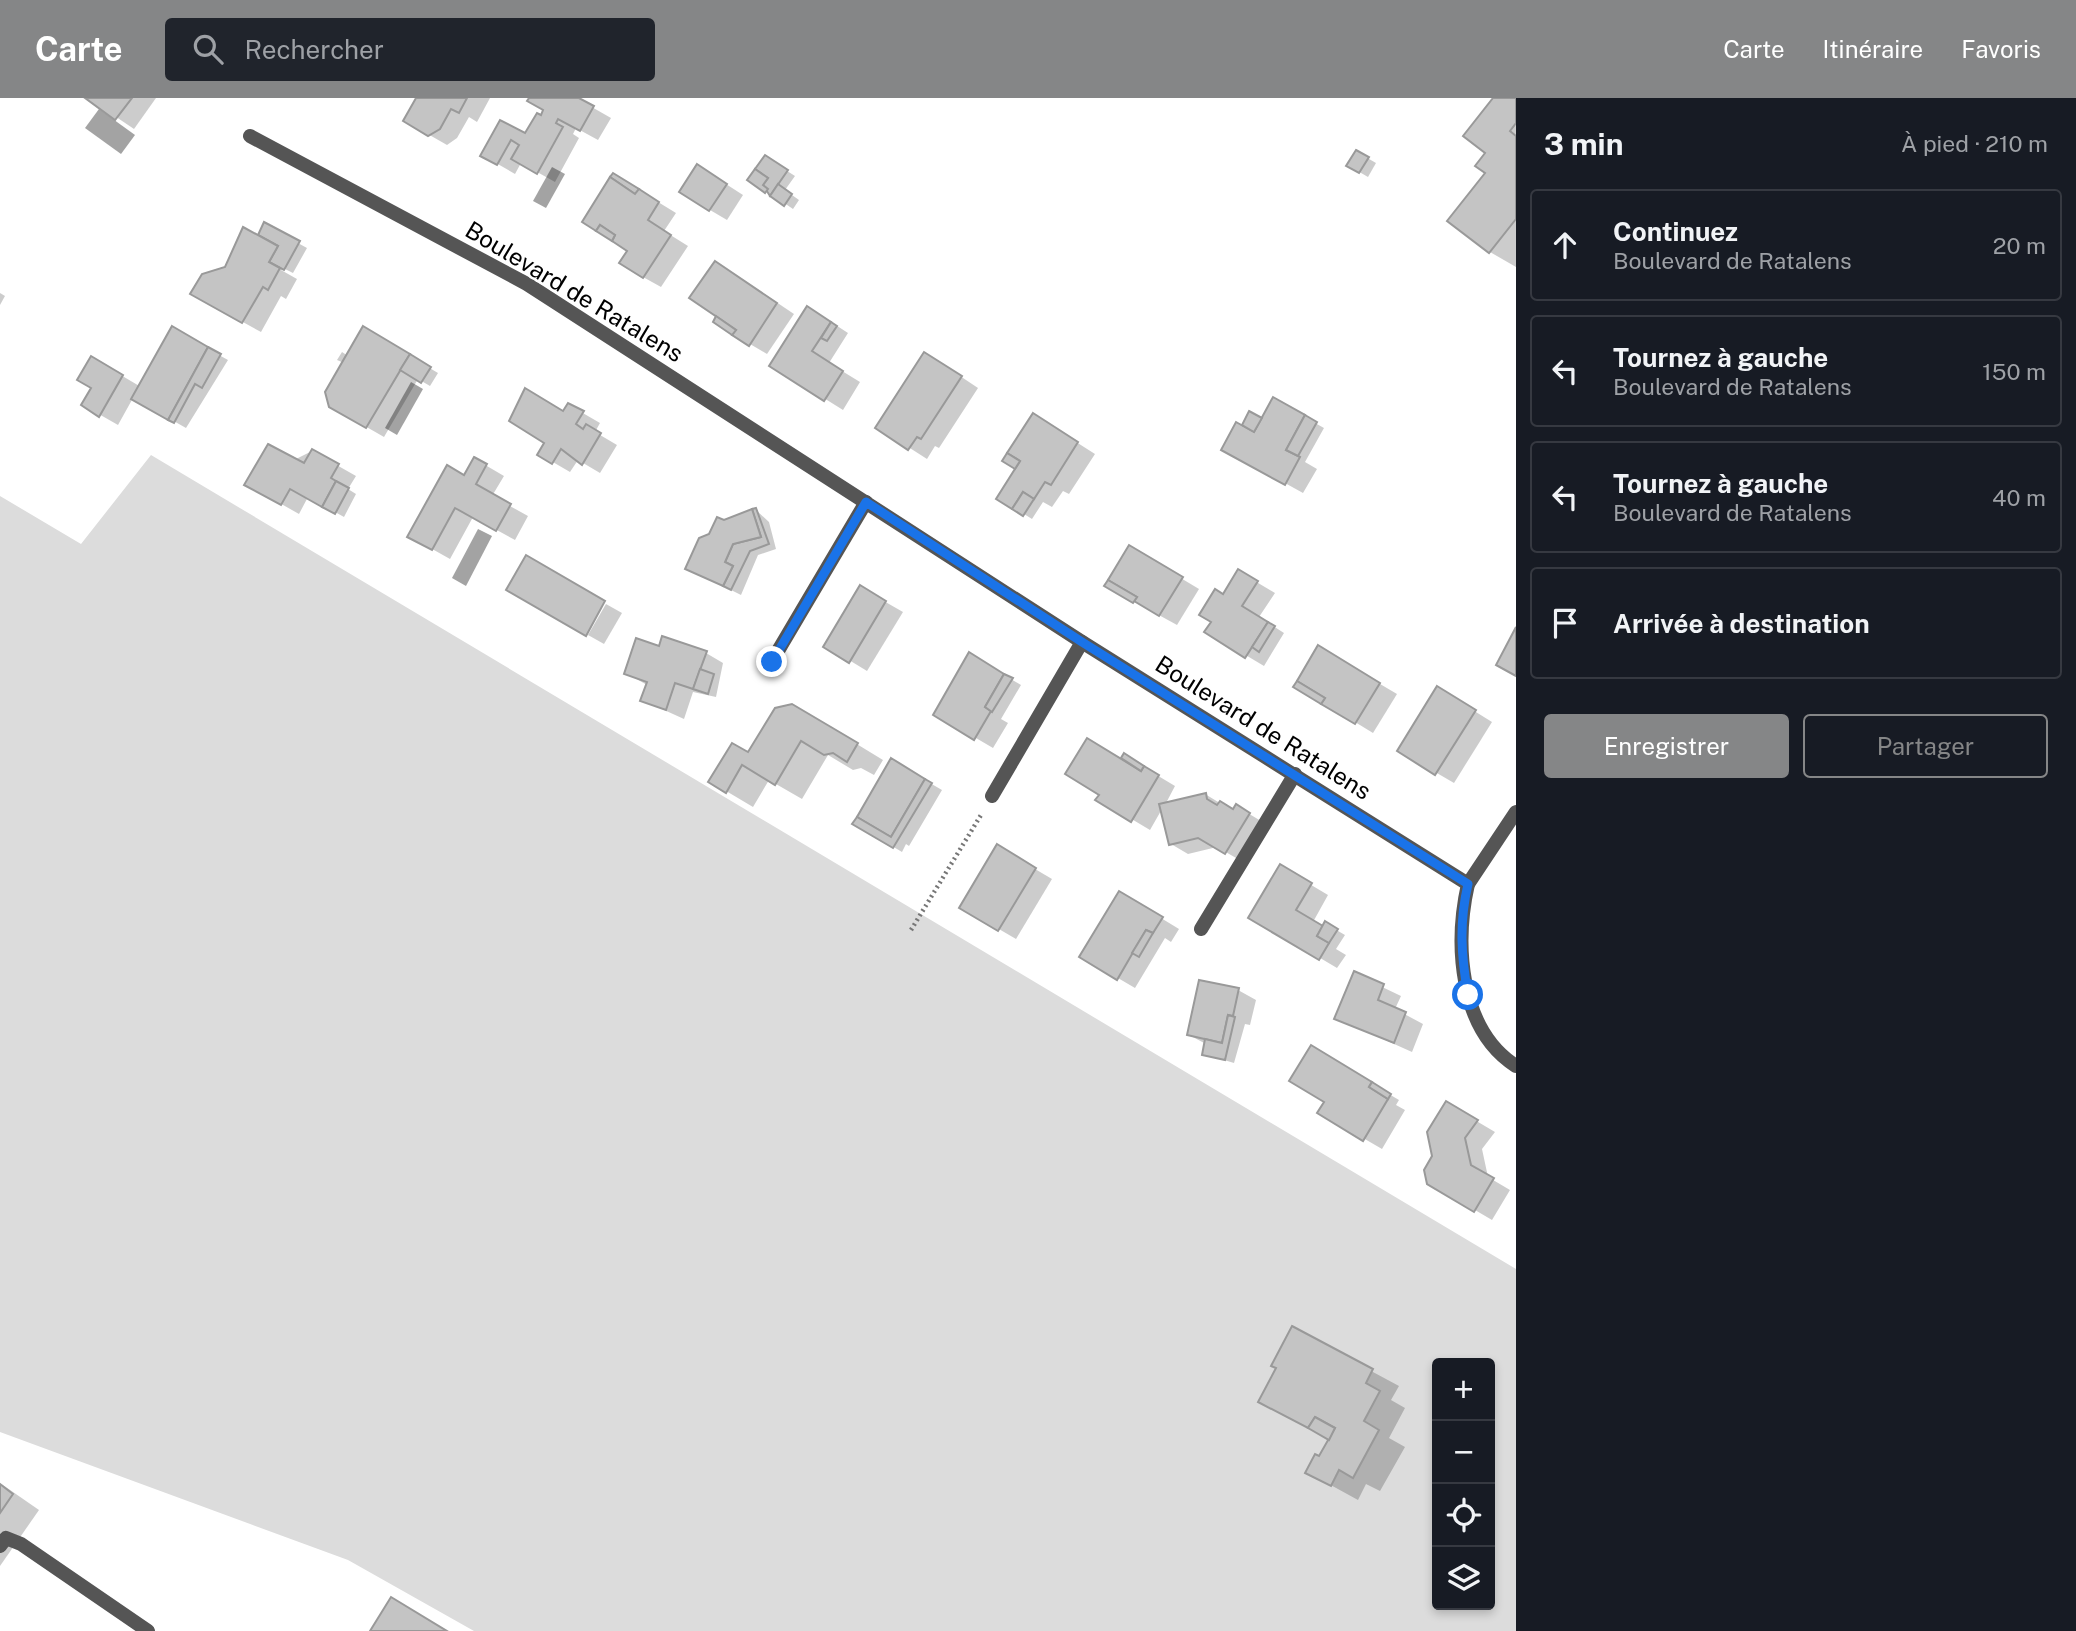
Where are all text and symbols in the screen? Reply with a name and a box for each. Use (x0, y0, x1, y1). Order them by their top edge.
search box (165, 18, 655, 81)
text: Carte (35, 30, 123, 68)
icon: search (189, 30, 227, 68)
text: Rechercher (245, 34, 384, 65)
text: Carte (1723, 35, 1785, 63)
text: Itinéraire (1823, 35, 1923, 63)
text: Favoris (1961, 35, 2041, 63)
text: 3 min (1544, 126, 1623, 162)
text: À pied · 210 m (1901, 130, 2048, 157)
street label: Boulevard de Ratalens (461, 215, 688, 367)
text: Continuez (1613, 216, 1738, 247)
icon: ahead (1546, 226, 1584, 264)
text: 20 m (1993, 232, 2046, 259)
text: Boulevard de Ratalens (1613, 247, 1852, 274)
text: Tournez à gauche (1613, 342, 1828, 373)
icon: left (1546, 352, 1584, 390)
text: 150 m (1982, 358, 2046, 385)
text: Boulevard de Ratalens (1613, 373, 1852, 400)
text: Tournez à gauche (1613, 468, 1828, 499)
icon: left (1546, 478, 1584, 516)
text: 40 m (1992, 484, 2046, 511)
text: Boulevard de Ratalens (1613, 499, 1852, 526)
icon: arrive (1546, 604, 1584, 642)
text: Arrivée à destination (1613, 608, 1870, 639)
route end (756, 646, 787, 677)
street label: Boulevard de Ratalens (1151, 649, 1377, 805)
button: Enregistrer (1544, 714, 1789, 778)
button: Partager (1803, 714, 2048, 778)
route start (1452, 979, 1483, 1010)
map controls (1432, 1358, 1495, 1610)
button: + (1432, 1358, 1495, 1421)
button: − (1432, 1421, 1495, 1484)
button: locate (1432, 1484, 1495, 1547)
button: layers (1432, 1547, 1495, 1610)

